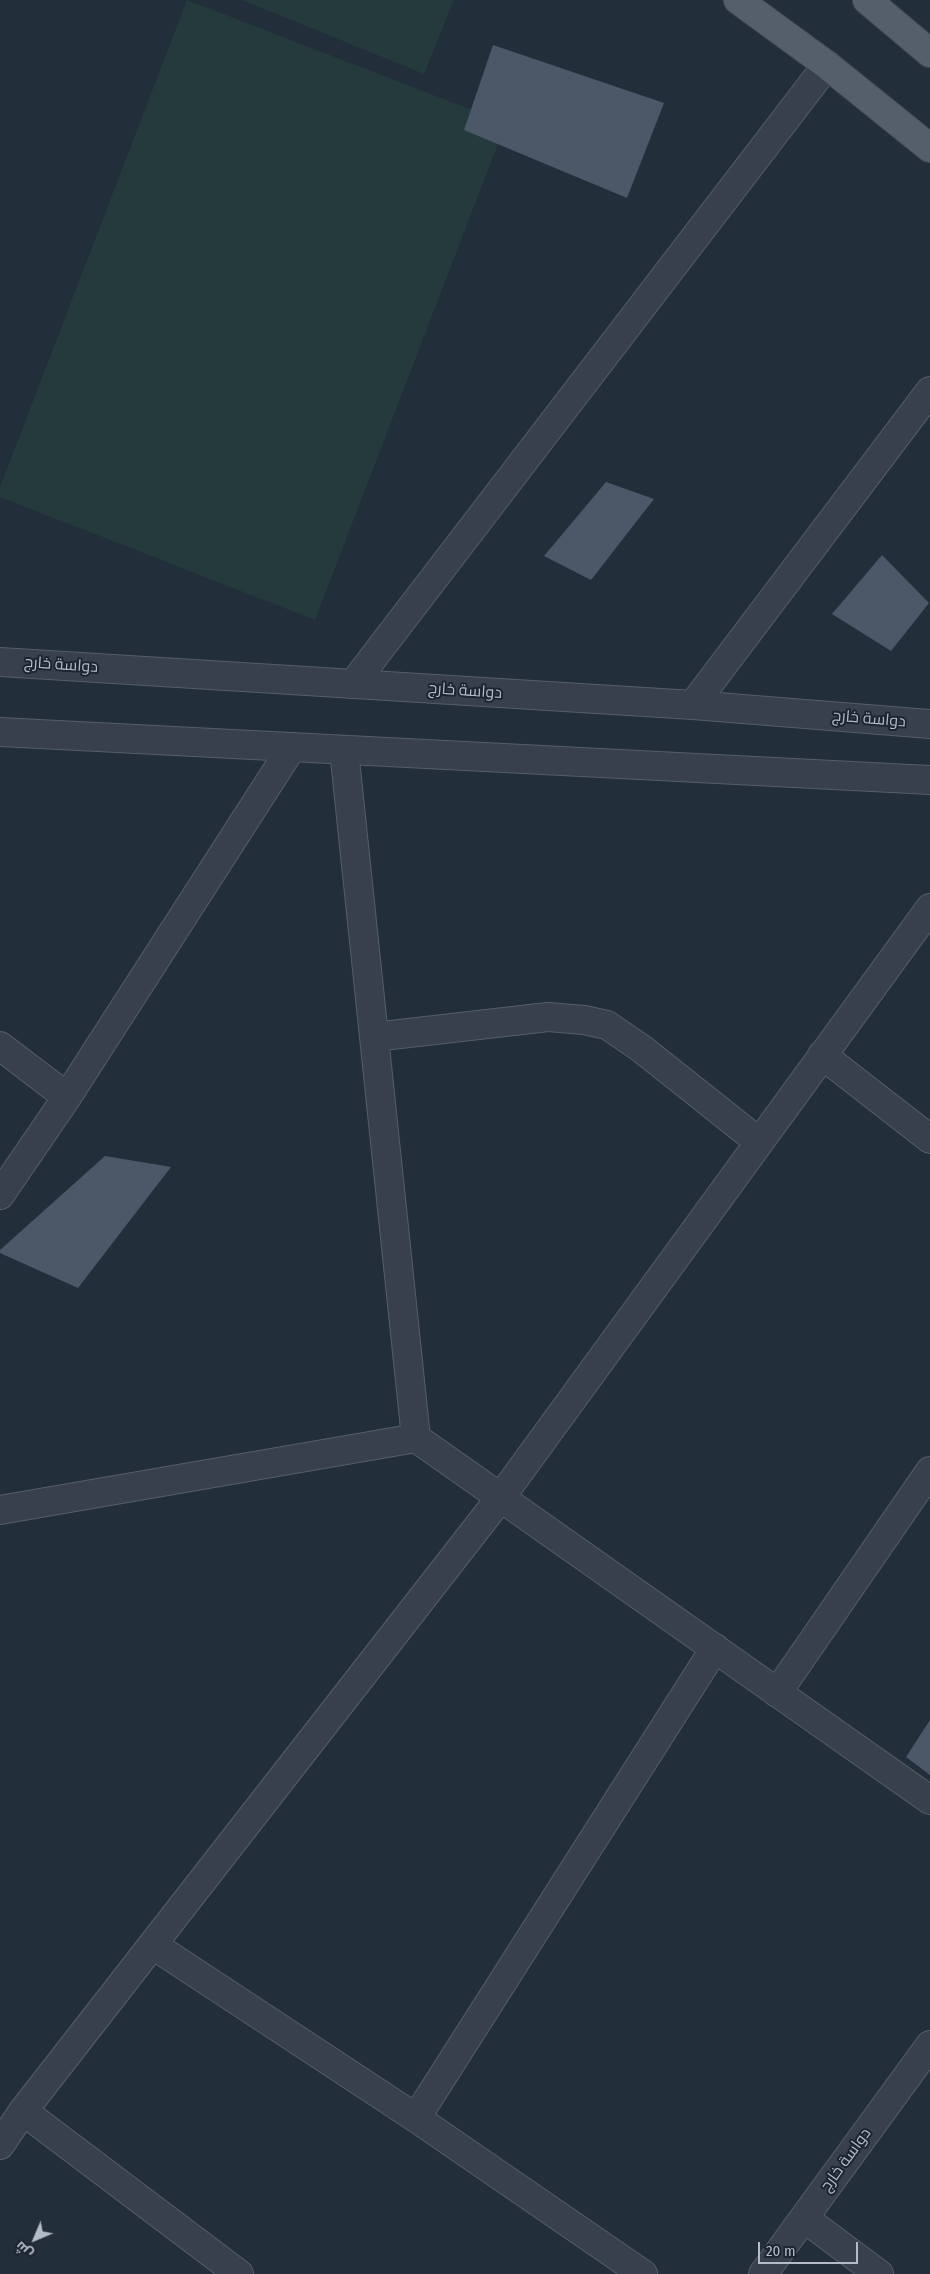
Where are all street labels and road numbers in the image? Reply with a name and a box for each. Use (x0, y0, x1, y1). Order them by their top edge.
street label: دواسة خارج (23, 653, 99, 677)
street label: دواسة خارج (427, 679, 503, 703)
street label: دواسة خارج (831, 706, 907, 732)
street label: دواسة خارج (816, 2124, 876, 2196)

